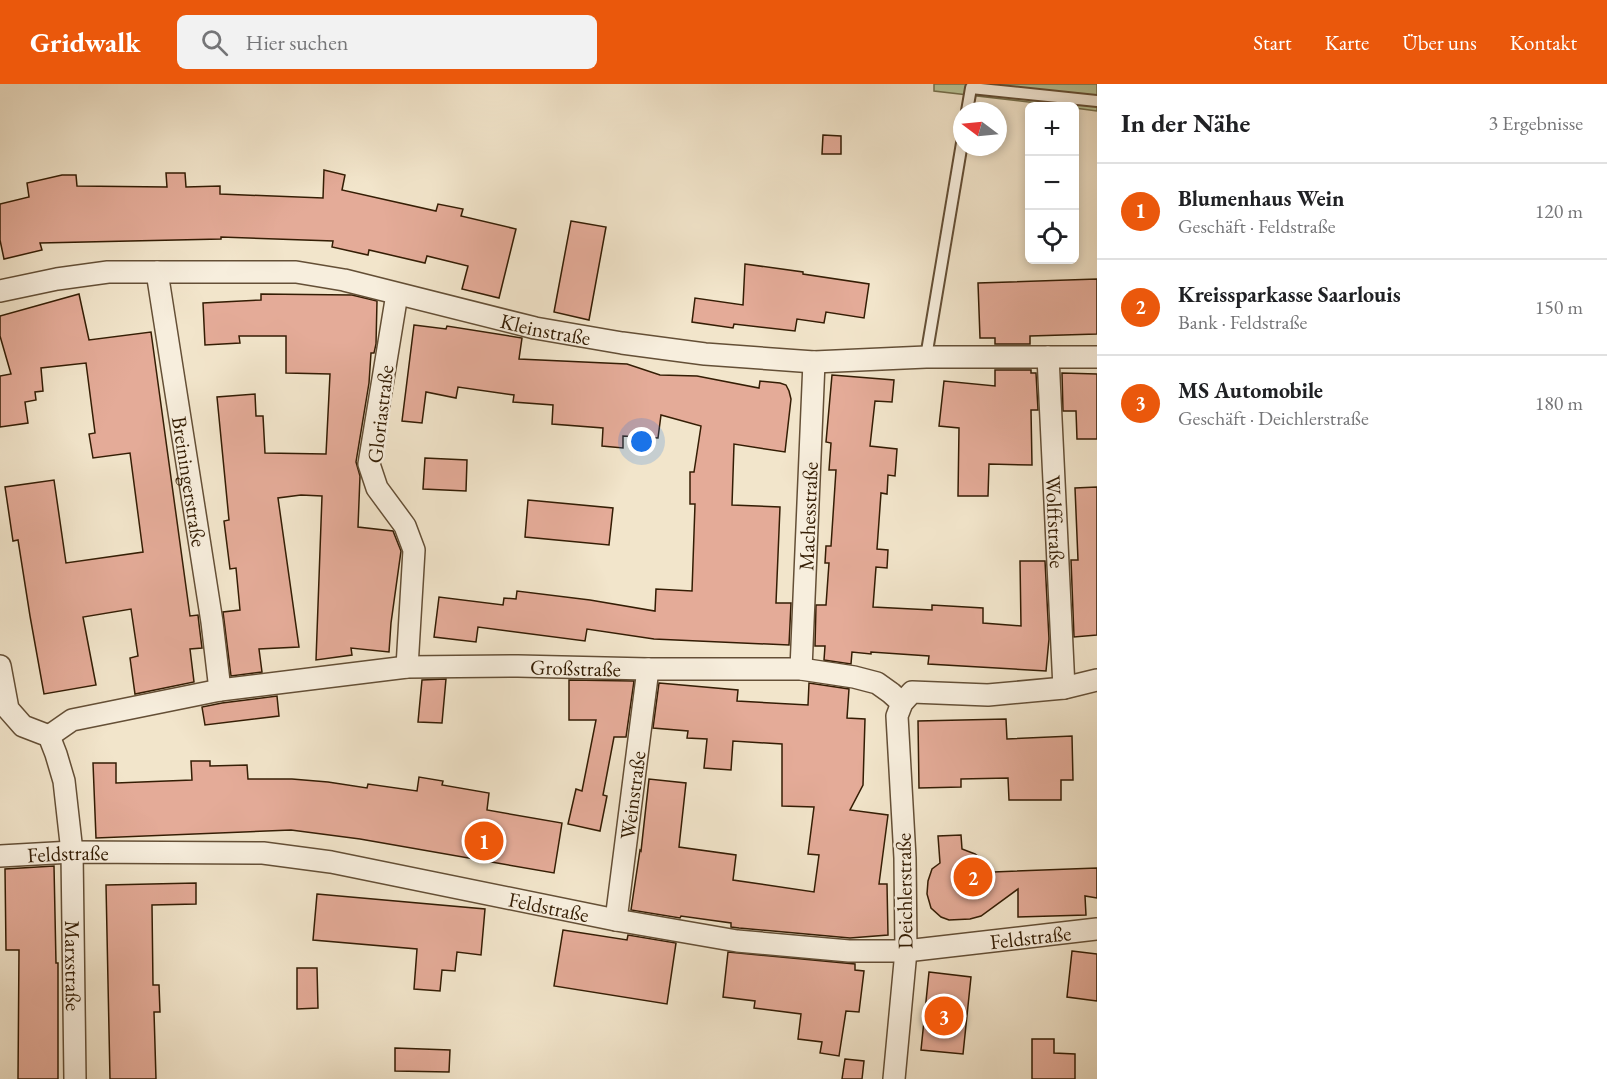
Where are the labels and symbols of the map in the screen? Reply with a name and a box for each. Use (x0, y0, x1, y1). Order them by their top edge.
north arrow (953, 102, 1007, 156)
street label: Kleinstraße (498, 306, 593, 351)
street label: Gloriastraße (361, 363, 399, 465)
street label: Breiningerstraße (166, 414, 213, 549)
your location (627, 427, 656, 456)
street label: Machesstraße (792, 461, 823, 571)
street label: Wolffstraße (1040, 475, 1072, 569)
street label: Großstraße (530, 653, 621, 682)
street label: Weinstraße (613, 749, 651, 841)
pin: 1 (464, 818, 504, 864)
street label: Deichlerstraße (889, 833, 919, 949)
street label: Feldstraße (26, 838, 109, 868)
pin: 2 (954, 854, 992, 900)
street label: Feldstraße (506, 885, 592, 928)
street label: Feldstraße (988, 919, 1072, 955)
street label: Marxstraße (59, 920, 88, 1011)
pin: 3 (924, 994, 964, 1038)

